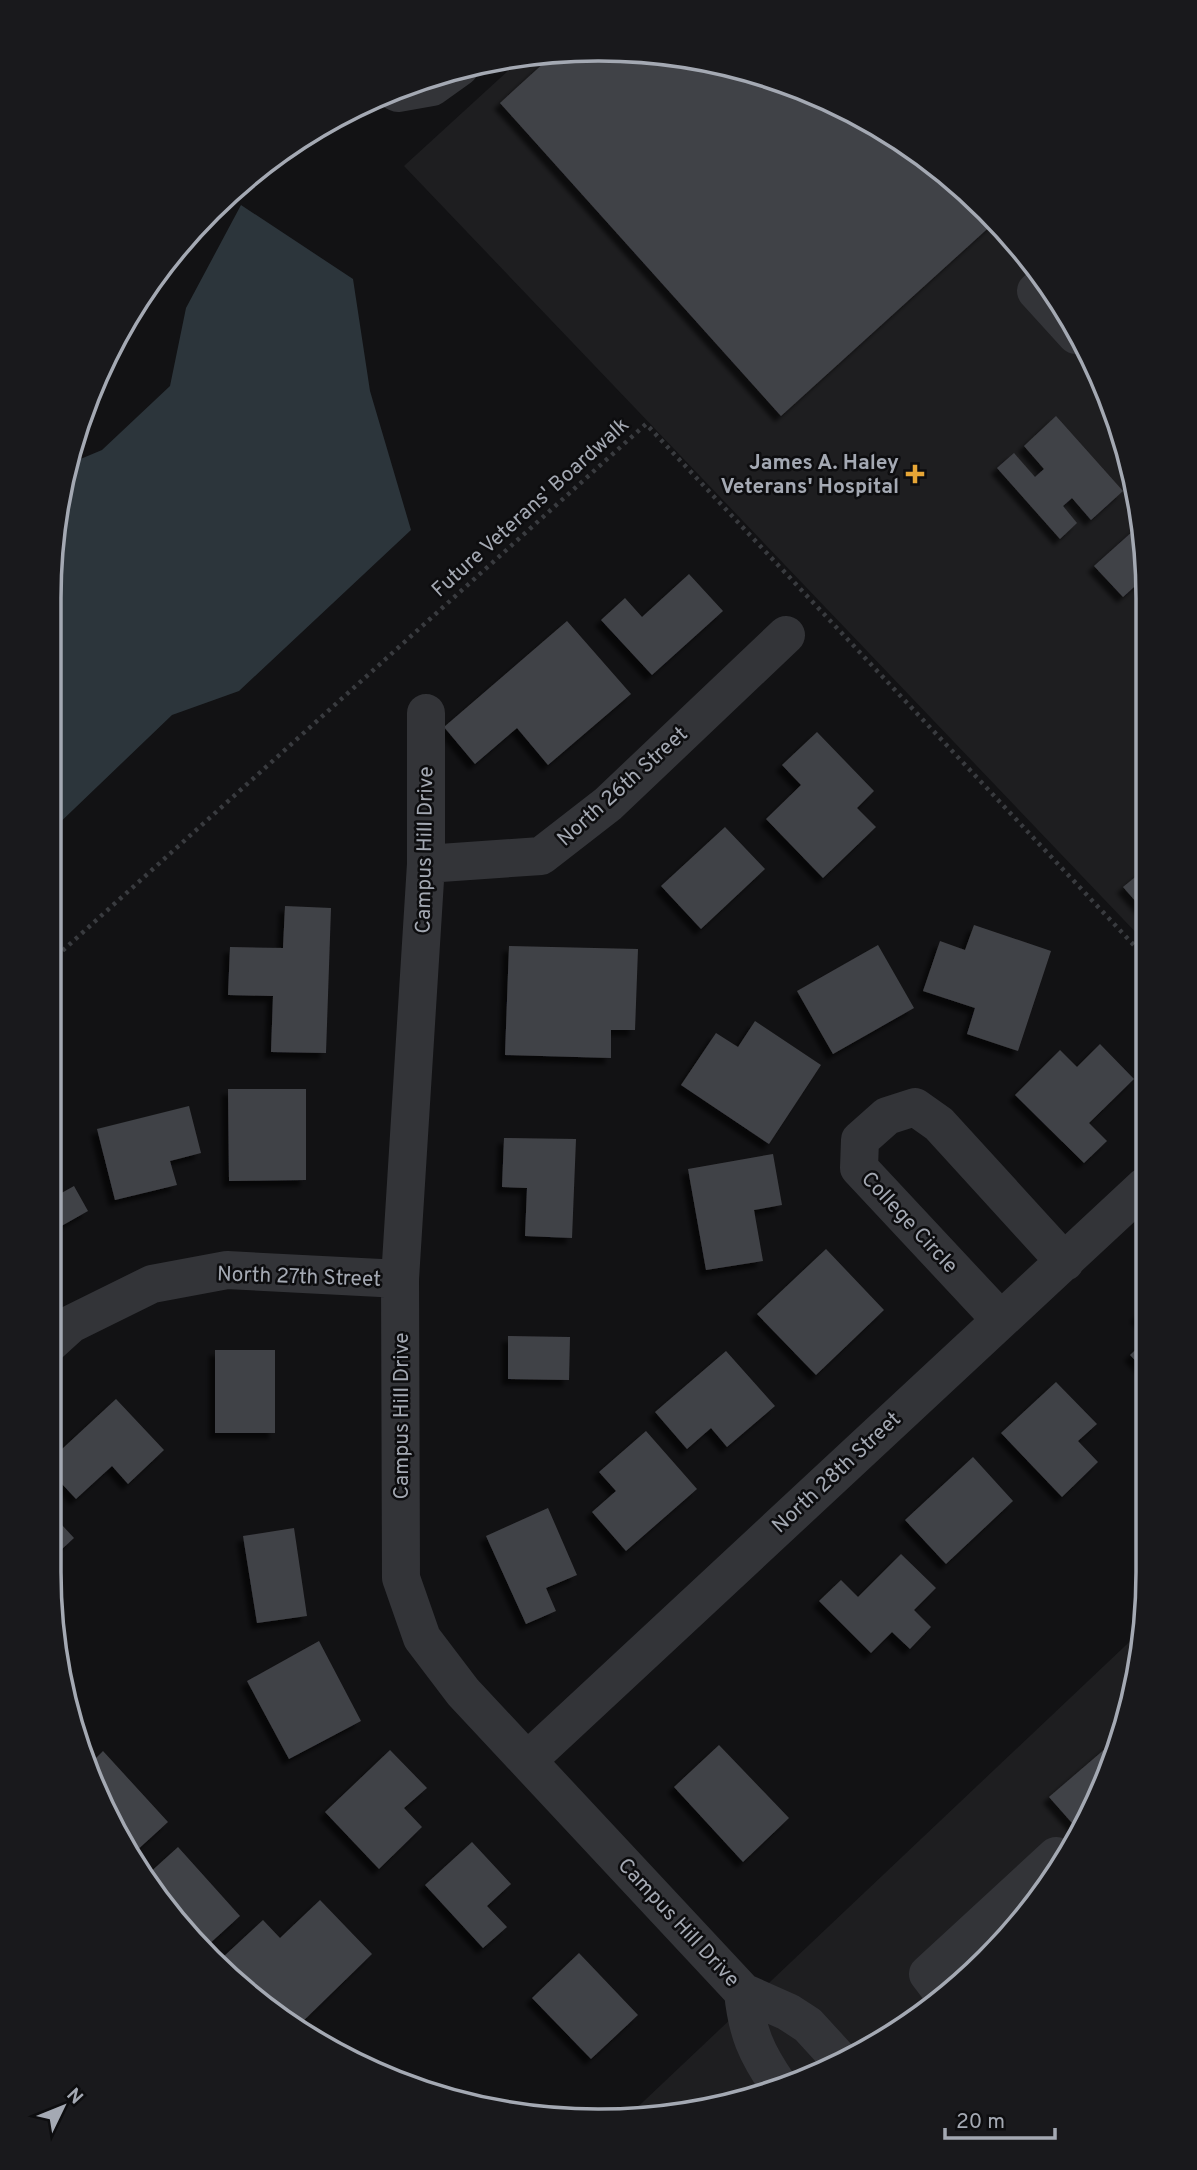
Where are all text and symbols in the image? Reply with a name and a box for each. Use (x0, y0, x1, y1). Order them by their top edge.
street label: Future Veterans' Boardwalk (427, 412, 635, 604)
place label: James A. Haley Veterans' Hospital (720, 450, 899, 501)
marker: James A. Haley Veterans' Hospital (905, 464, 925, 484)
street label: North 26th Street (552, 721, 694, 853)
street label: Campus Hill Drive (411, 766, 440, 934)
street label: College Circle (855, 1166, 963, 1280)
street label: North 27th Street (216, 1261, 382, 1294)
street label: Campus Hill Drive (389, 1332, 416, 1500)
street label: North 28th Street (767, 1406, 907, 1540)
street label: Campus Hill Drive (611, 1853, 745, 1993)
north arrow (28, 2072, 98, 2142)
text: N (61, 2084, 87, 2110)
scale bar (945, 2096, 1055, 2140)
text: 20 m (956, 2109, 1005, 2136)

